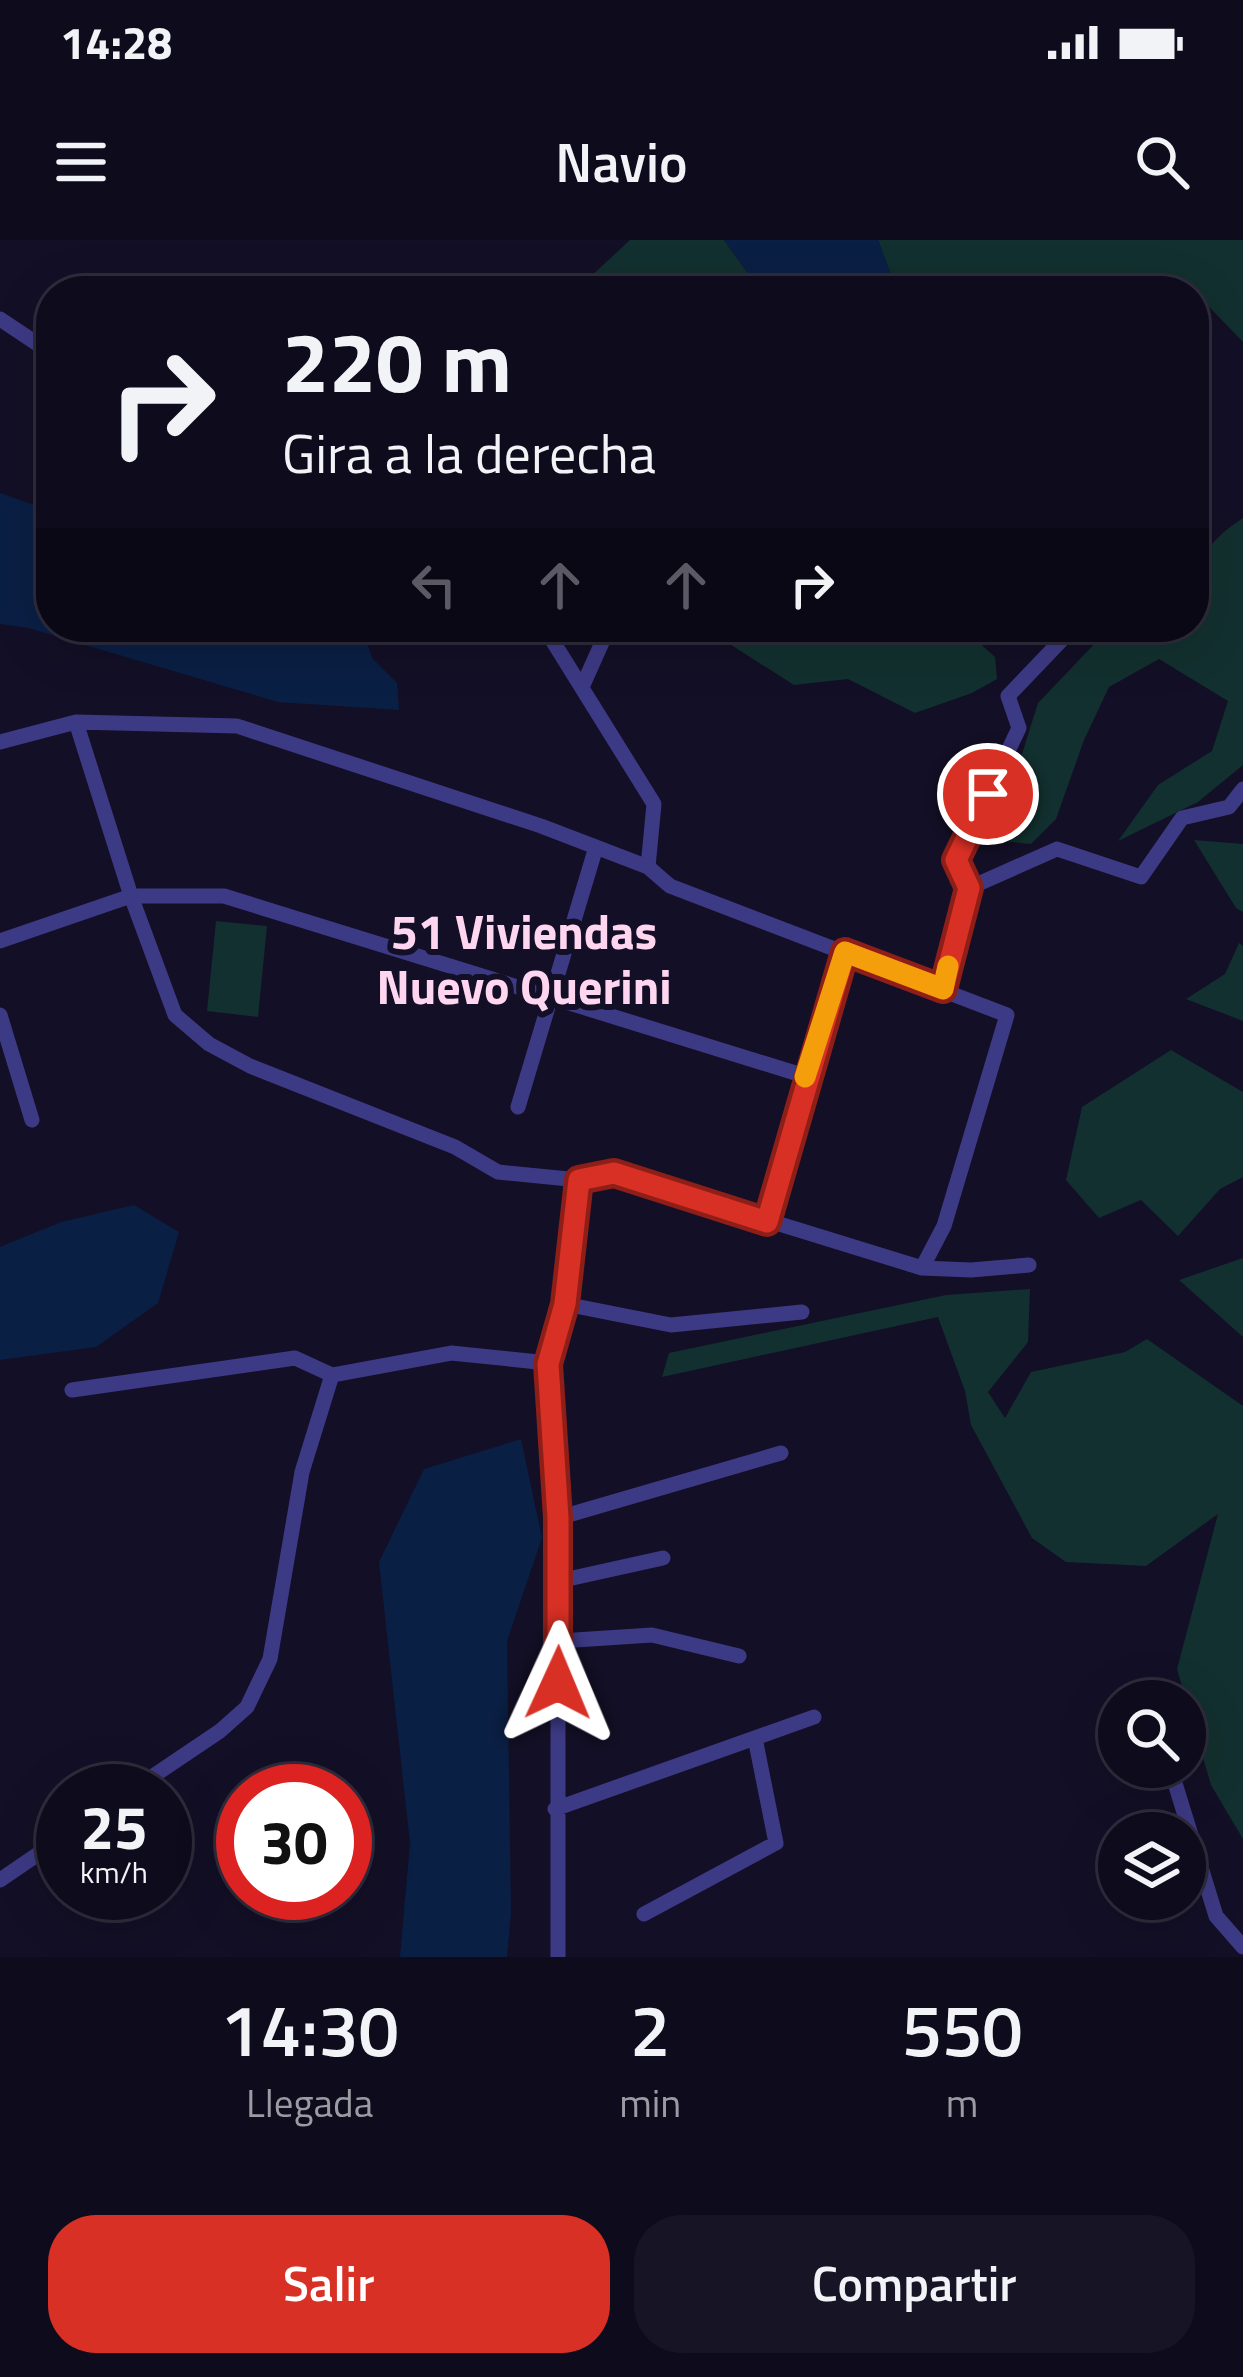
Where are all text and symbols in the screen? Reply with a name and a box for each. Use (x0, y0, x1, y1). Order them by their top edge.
text: 14:28 (60, 8, 172, 76)
text: Navio (555, 121, 688, 203)
icon: menu (48, 129, 114, 195)
icon: search (1129, 129, 1195, 195)
text: 220 m (282, 297, 512, 425)
icon: right (84, 324, 240, 480)
text: Gira a la derecha (282, 412, 656, 494)
icon: left (401, 552, 467, 618)
icon: ahead (527, 552, 593, 618)
icon: ahead (653, 552, 719, 618)
icon: right (779, 552, 845, 618)
pin (937, 743, 1039, 845)
icon: arrive (955, 761, 1021, 827)
district label: 51 Viviendas Nuevo Querini (376, 895, 672, 1023)
position arrow (495, 1620, 621, 1746)
map controls (1098, 1680, 1206, 1920)
button: search (1098, 1680, 1206, 1788)
speed limit sign: 30 (216, 1764, 372, 1920)
text: 25 (80, 1781, 148, 1872)
button: layers (1098, 1812, 1206, 1920)
text: km/h (80, 1849, 148, 1895)
text: 14:30 (220, 1974, 399, 2084)
text: 2 (630, 1974, 670, 2084)
text: 550 (902, 1974, 1023, 2084)
text: Llegada (246, 2073, 373, 2132)
text: min (619, 2073, 681, 2132)
text: m (946, 2073, 978, 2132)
button: Salir (48, 2215, 610, 2353)
button: Compartir (634, 2215, 1195, 2353)

